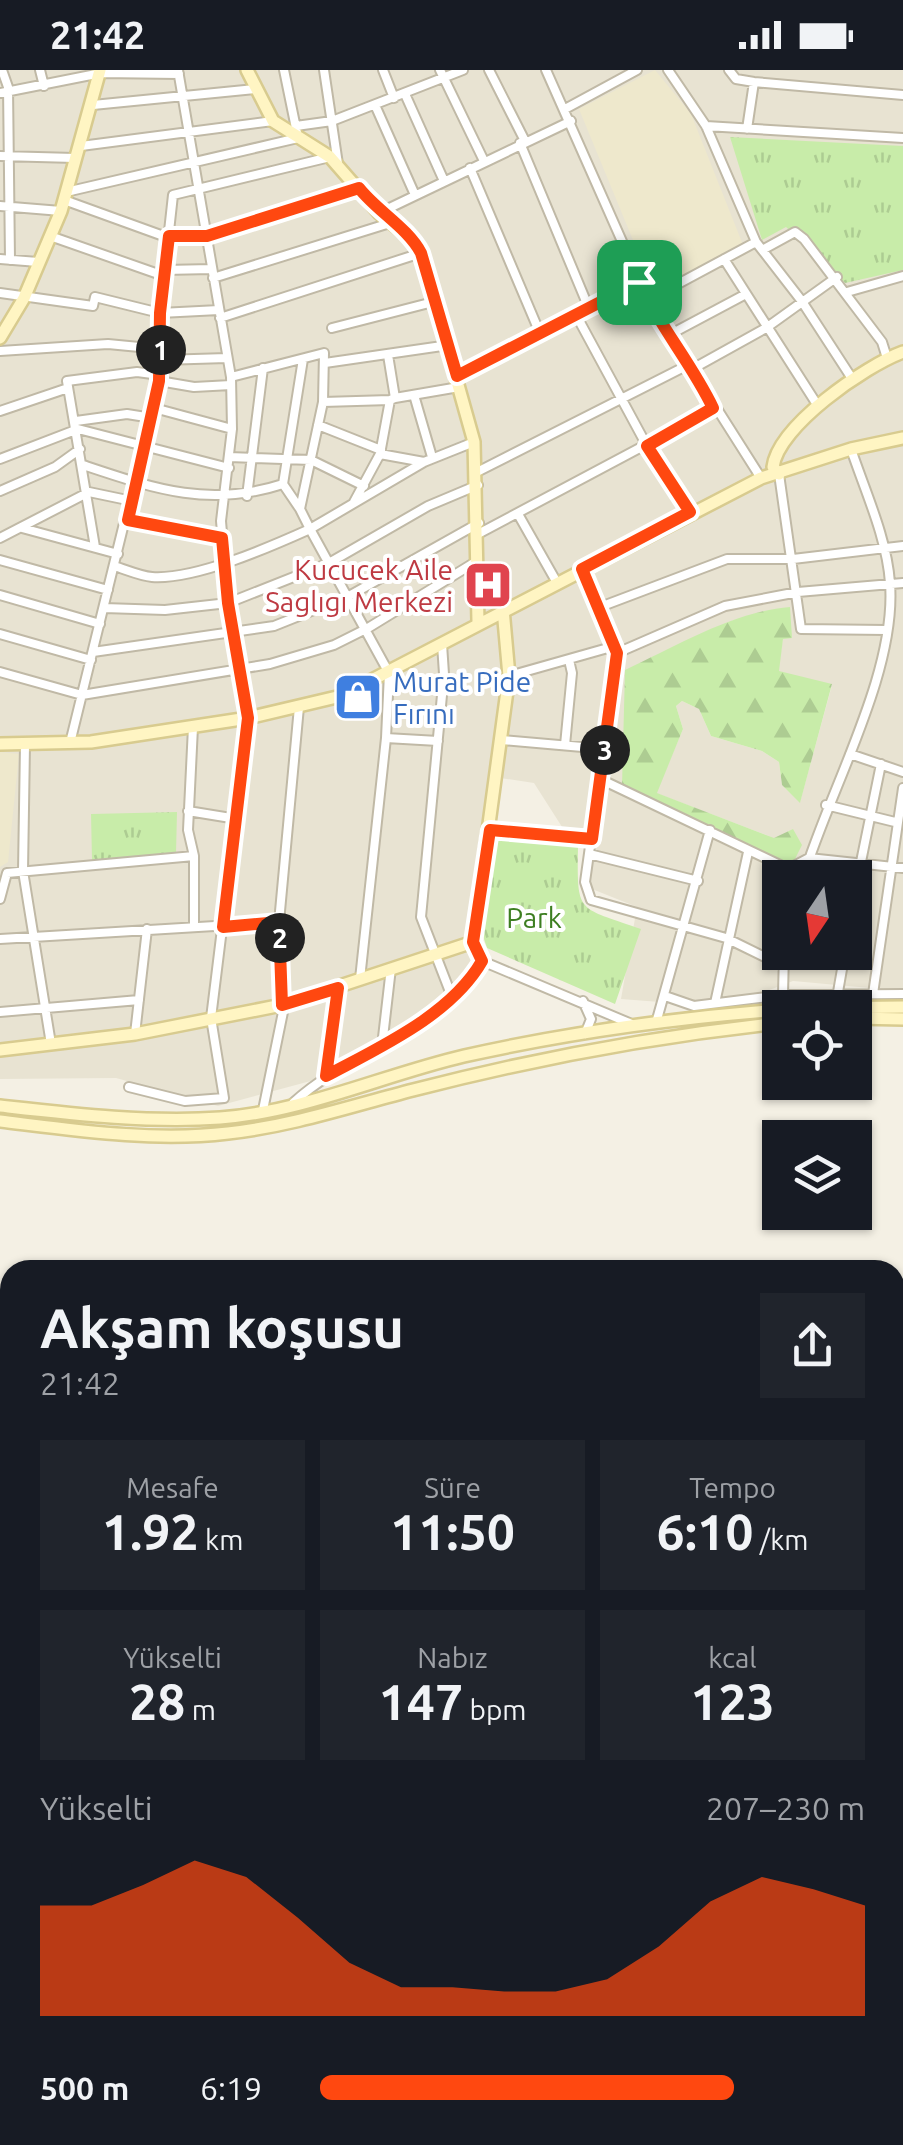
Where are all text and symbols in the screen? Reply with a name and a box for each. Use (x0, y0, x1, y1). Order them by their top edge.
text: 21:42 (50, 14, 145, 56)
pin (597, 240, 682, 325)
icon: arrive (612, 255, 667, 310)
pin: 1 (136, 325, 186, 375)
text: 1 (153, 334, 169, 365)
place label: Kucucek Aile Saglıgı Merkezi (265, 554, 453, 617)
hospital icon: Kucucek Aile Saglıgı Merkezi (462, 559, 514, 611)
place label: Murat Pide Fırını (393, 666, 531, 729)
shop icon: Murat Pide Fırını (332, 671, 384, 723)
pin: 3 (580, 725, 630, 775)
text: 3 (597, 734, 613, 765)
north arrow (762, 860, 872, 970)
map controls (762, 860, 872, 1230)
park label: Park (506, 902, 562, 933)
pin: 2 (255, 913, 305, 963)
text: 2 (272, 922, 288, 953)
button: locate (762, 990, 872, 1100)
button: layers (762, 1120, 872, 1230)
button: share (760, 1293, 865, 1398)
text: Akşam koşusu (40, 1297, 404, 1358)
text: 21:42 (40, 1365, 120, 1401)
text: Mesafe (126, 1472, 219, 1503)
text: Süre (424, 1472, 481, 1503)
text: Tempo (689, 1472, 776, 1503)
text: 1.92 (102, 1503, 199, 1559)
text: 11:50 (390, 1503, 515, 1559)
text: 6:10 (657, 1503, 753, 1559)
text: km (199, 1524, 243, 1555)
text: /km (753, 1524, 808, 1555)
text: Yükselti (123, 1642, 222, 1673)
text: Nabız (417, 1642, 488, 1673)
text: kcal (708, 1642, 757, 1673)
text: 28 (129, 1673, 185, 1729)
text: 147 (379, 1673, 463, 1729)
text: 123 (690, 1673, 775, 1729)
text: m (185, 1694, 216, 1725)
text: bpm (463, 1694, 526, 1725)
text: Yükselti (40, 1790, 152, 1826)
text: 207–230 m (706, 1790, 865, 1826)
text: 500 m (40, 2070, 129, 2106)
text: 6:19 (200, 2070, 262, 2106)

